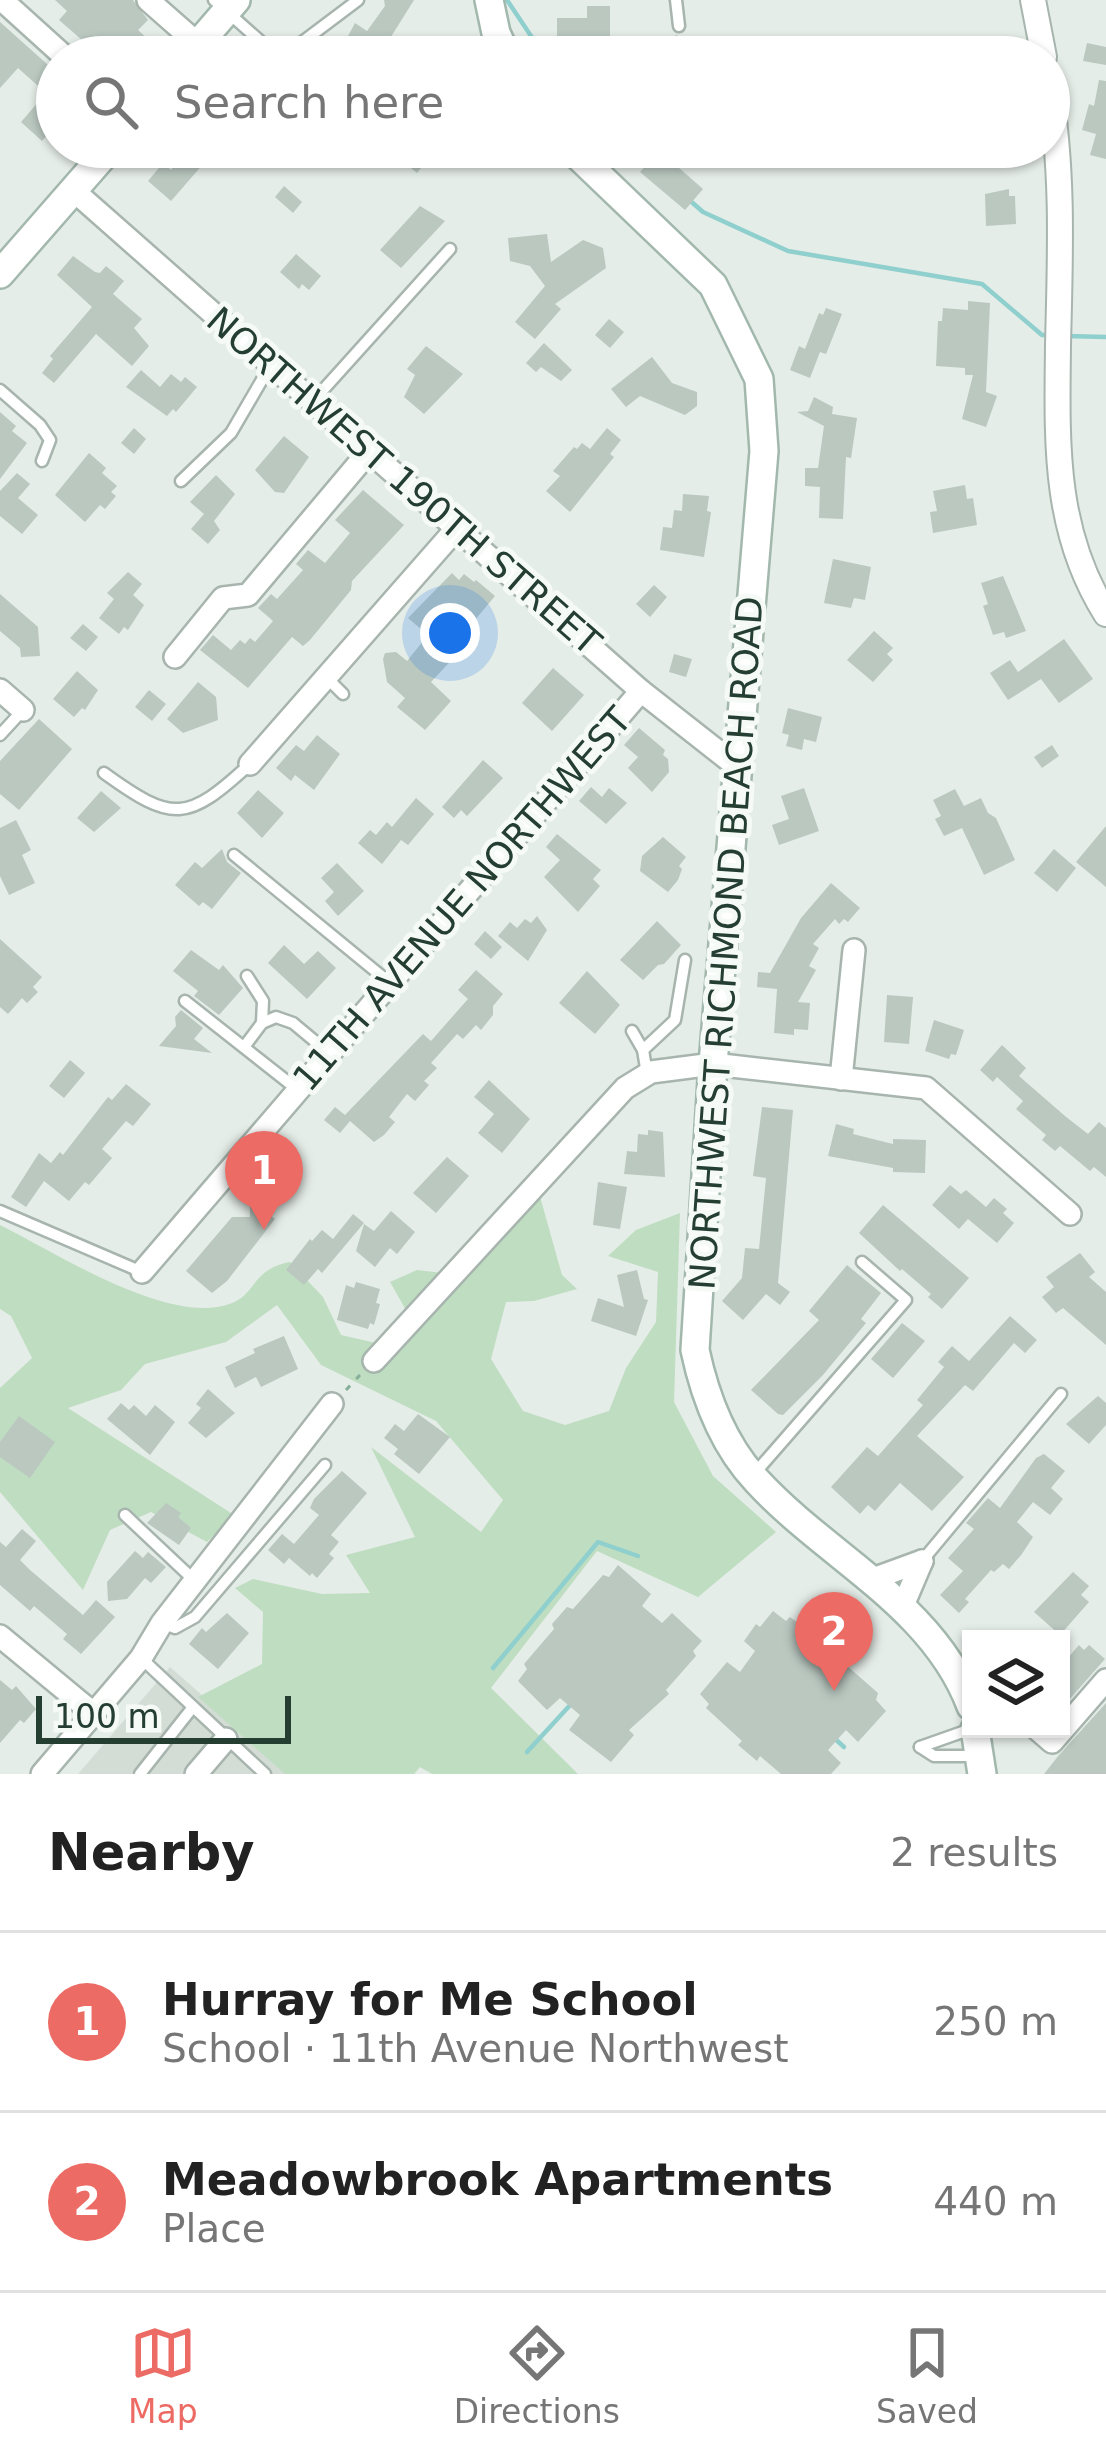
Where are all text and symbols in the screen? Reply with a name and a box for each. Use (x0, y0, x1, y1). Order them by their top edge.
search box (36, 36, 1070, 168)
icon: search (78, 69, 144, 135)
text: Search here (174, 76, 444, 129)
street label: NORTHWEST 190TH STREET (199, 299, 610, 664)
street label: NORTHWEST RICHMOND BEACH ROAD (681, 595, 771, 1291)
your location (420, 603, 480, 663)
street label: 11TH AVENUE NORTHWEST (285, 699, 640, 1099)
pin: 1 (225, 1131, 303, 1230)
pin: 2 (795, 1592, 873, 1691)
map controls (962, 1630, 1070, 1738)
button: layers (962, 1630, 1070, 1738)
scale bar (36, 1690, 291, 1743)
text: 100 m (54, 1697, 160, 1736)
text: Nearby (48, 1823, 255, 1882)
text: 2 results (890, 1830, 1058, 1875)
text: Hurray for Me School (162, 1973, 698, 2026)
text: 1 (73, 1999, 101, 2044)
text: 250 m (933, 1999, 1058, 2044)
text: School · 11th Avenue Northwest (162, 2026, 789, 2071)
text: Meadowbrook Apartments (162, 2153, 833, 2206)
text: 2 (73, 2179, 101, 2224)
text: 440 m (933, 2179, 1058, 2224)
text: Place (162, 2206, 266, 2251)
tab: Map (128, 2320, 198, 2431)
tab: Directions (454, 2320, 620, 2431)
tab: Saved (876, 2320, 978, 2431)

